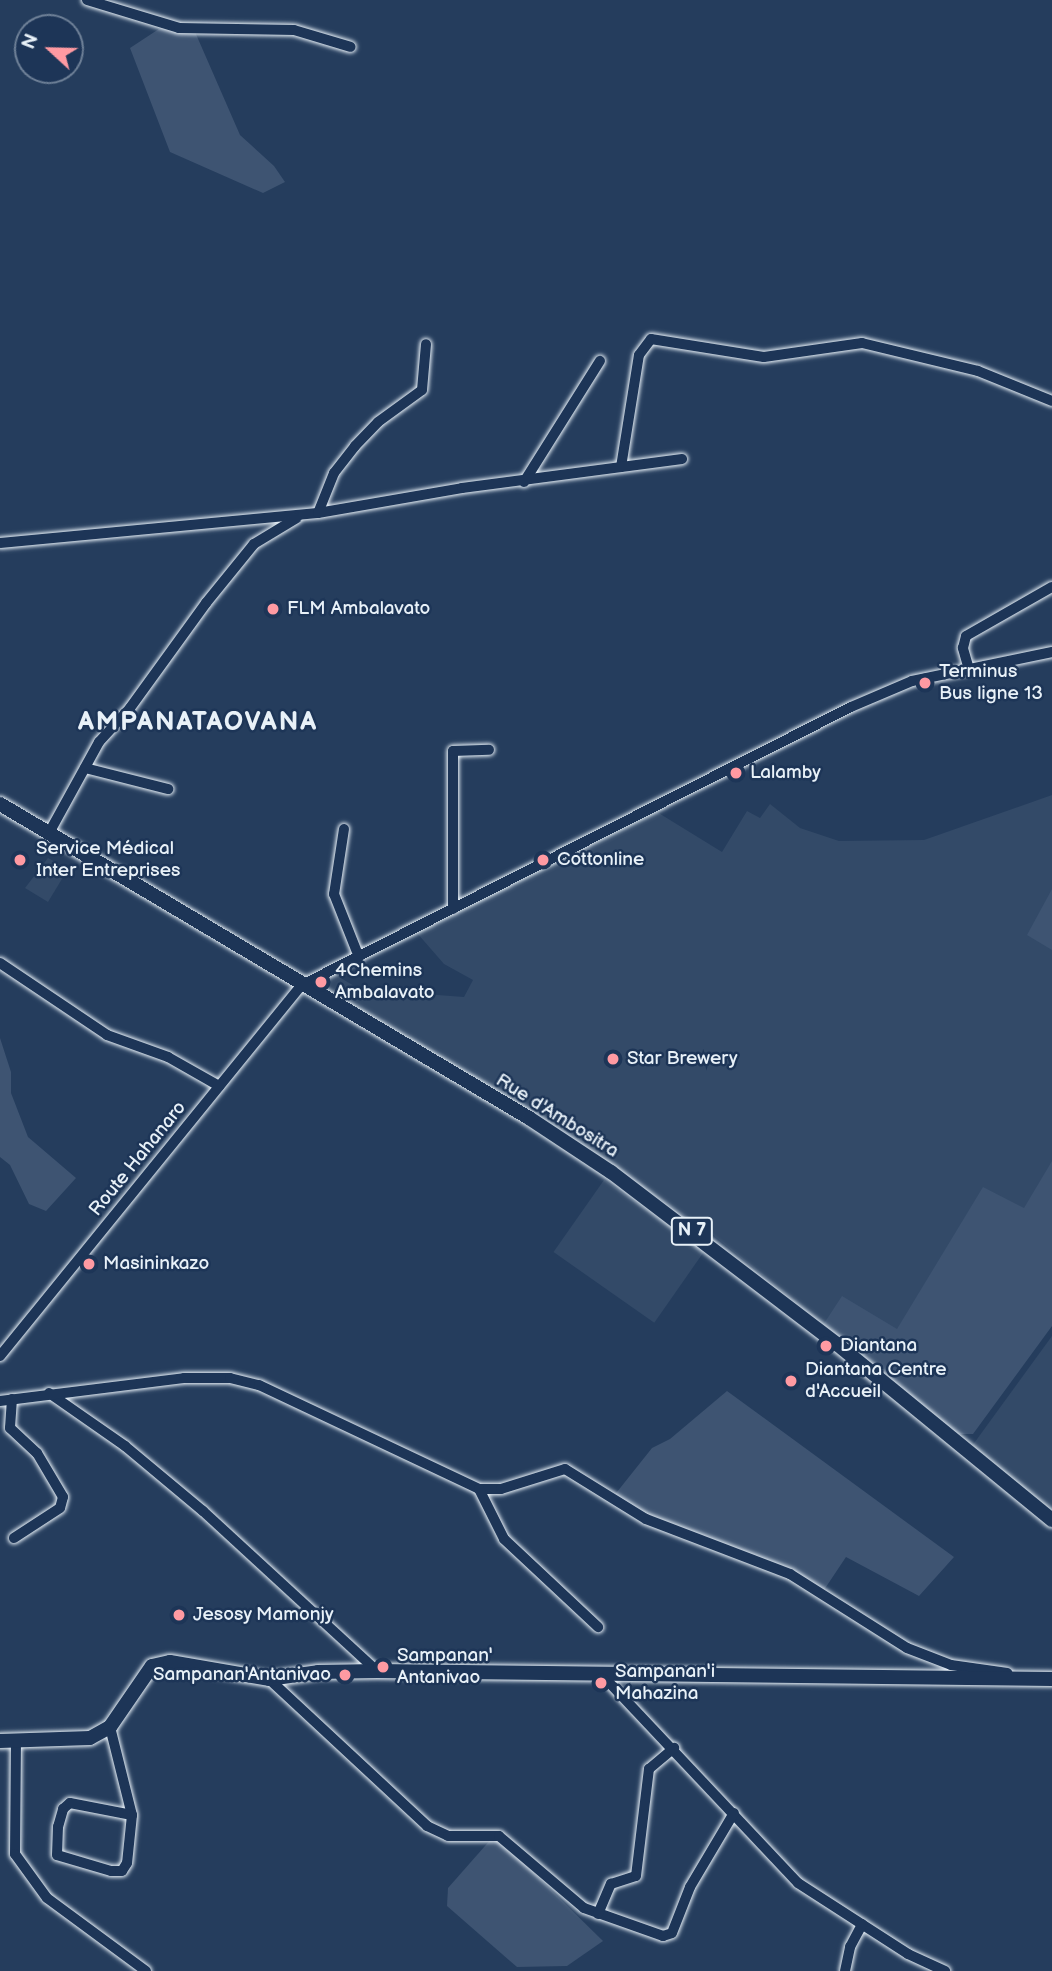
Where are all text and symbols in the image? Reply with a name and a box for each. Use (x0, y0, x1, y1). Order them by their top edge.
north arrow (14, 14, 84, 84)
text: N (18, 31, 44, 53)
place label: FLM Ambalavato (287, 598, 430, 620)
marker: FLM Ambalavato (265, 601, 281, 617)
place label: Terminus Bus ligne 13 (939, 661, 1043, 705)
marker: Terminus Bus ligne 13 (917, 675, 933, 691)
district label: AMPANATAOVANA (80, 707, 316, 739)
place label: Lalamby (750, 762, 821, 784)
marker: Lalamby (728, 765, 744, 781)
place label: Service Médical Inter Entreprises (36, 838, 180, 882)
place label: Cottonline (557, 849, 644, 871)
marker: Service Médical Inter Entreprises (10, 850, 30, 870)
marker: Cottonline (535, 852, 551, 868)
place label: 4Chemins Ambalavato (335, 960, 435, 1004)
marker: 4Chemins Ambalavato (313, 974, 329, 990)
place label: Star Brewery (627, 1048, 738, 1070)
marker: Star Brewery (605, 1051, 621, 1067)
street label: Rue d'Ambositra (491, 1069, 623, 1163)
street label: Route Hahanaro (85, 1097, 191, 1221)
road number: N 7 (669, 1216, 715, 1246)
place label: Masininkazo (103, 1253, 209, 1275)
marker: Masininkazo (81, 1256, 97, 1272)
place label: Diantana (840, 1335, 917, 1357)
marker: Diantana (818, 1338, 834, 1354)
place label: Diantana Centre d'Accueil (805, 1359, 946, 1403)
marker: Diantana Centre d'Accueil (783, 1373, 799, 1389)
place label: Jesosy Mamonjy (193, 1604, 335, 1626)
marker: Jesosy Mamonjy (171, 1607, 187, 1623)
place label: Sampanan' Antanivao (397, 1645, 493, 1689)
marker: Sampanan' Antanivao (375, 1659, 391, 1675)
place label: Sampanan'i Mahazina (615, 1661, 715, 1705)
place label: Sampanan'Antanivao (153, 1664, 331, 1686)
marker: Sampanan'Antanivao (337, 1667, 353, 1683)
marker: Sampanan'i Mahazina (593, 1675, 609, 1691)

